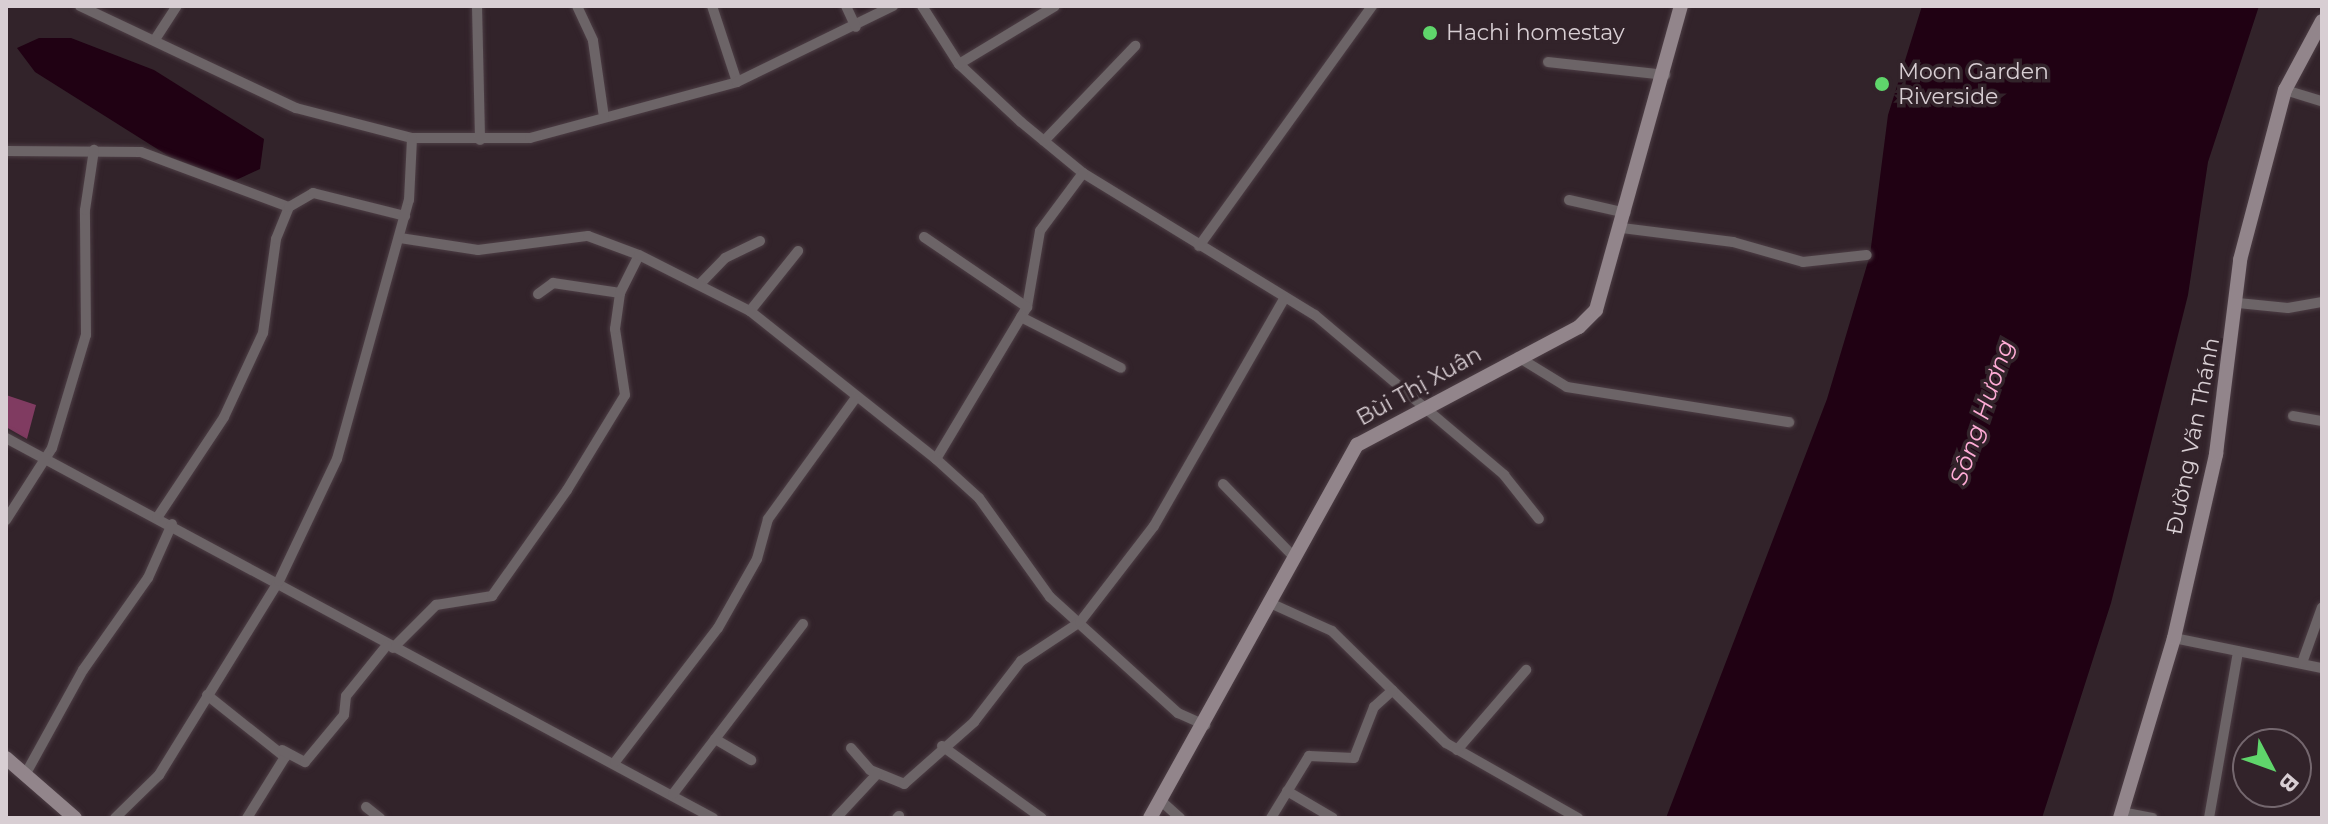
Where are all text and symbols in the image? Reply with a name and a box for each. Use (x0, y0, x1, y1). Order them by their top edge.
place label: Hachi homestay (1446, 20, 1625, 46)
marker: Hachi homestay (1421, 24, 1439, 42)
place label: Moon Garden Riverside (1898, 58, 2049, 110)
marker: Moon Garden Riverside (1873, 75, 1891, 93)
street label: Đường Văn Thánh (2161, 335, 2225, 537)
water label: Sông Hương (1944, 336, 2020, 488)
street label: Bùi Thị Xuân (1352, 341, 1486, 431)
north arrow (2232, 728, 2312, 808)
text: B (2273, 768, 2305, 798)

